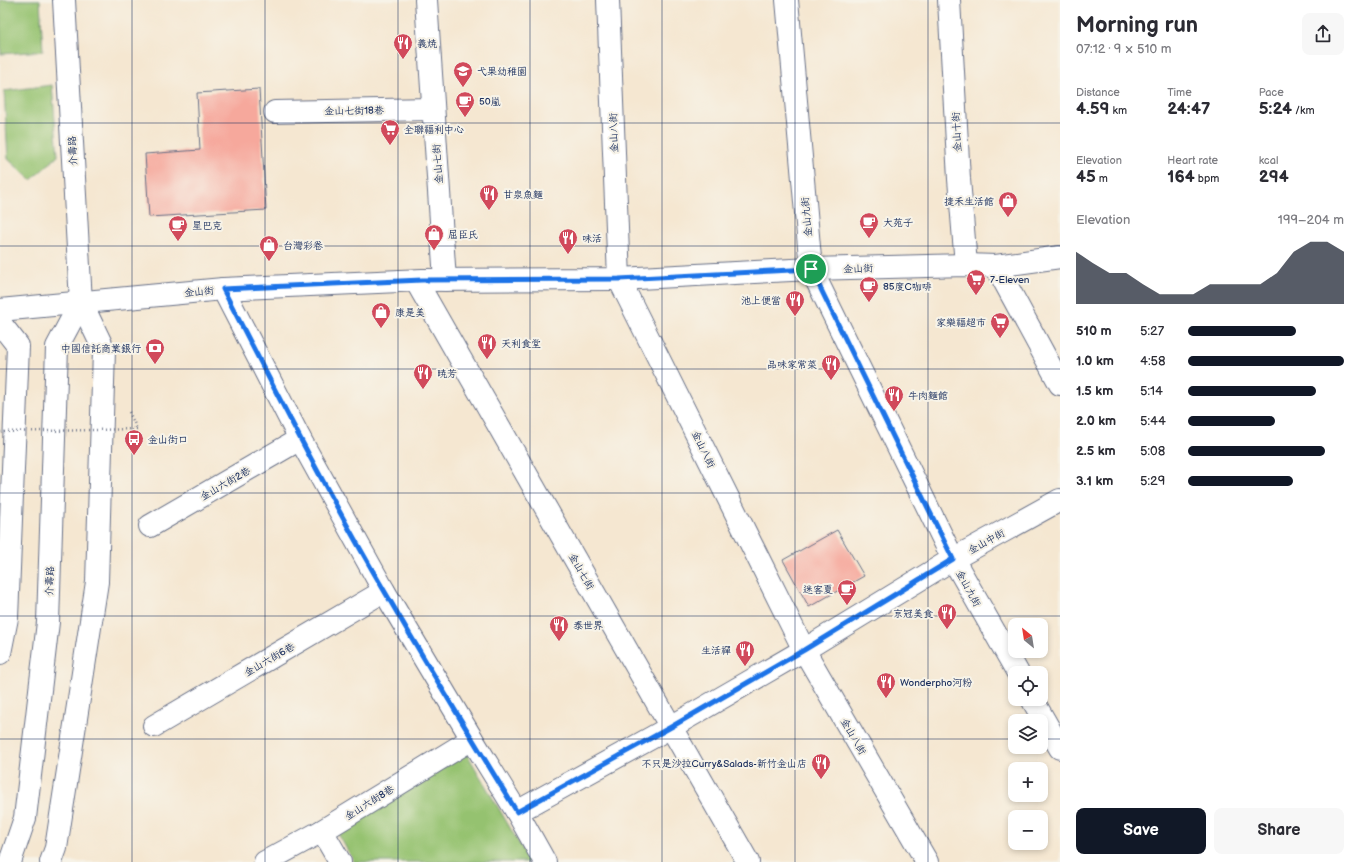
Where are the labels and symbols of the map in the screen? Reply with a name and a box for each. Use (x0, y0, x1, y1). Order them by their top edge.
restaurant icon: 義焼 (392, 32, 414, 60)
place label: 義焼 (417, 38, 437, 50)
school or university icon: 弋果幼稚園 (452, 60, 474, 88)
place label: 弋果幼稚園 (477, 66, 527, 78)
cafe icon: 50嵐 (454, 90, 476, 118)
place label: 50嵐 (479, 96, 501, 108)
street label: 金山七街18巷 (324, 104, 385, 118)
street label: 金山十街 (950, 112, 964, 152)
street label: 金山八街 (607, 113, 621, 153)
supermarket icon: 全聯福利中心 (379, 118, 401, 146)
place label: 全聯福利中心 (404, 124, 464, 136)
street label: 介壽路 (66, 136, 80, 166)
street label: 金山七街 (431, 144, 445, 184)
restaurant icon: 甘泉魚麵 (478, 183, 500, 211)
place label: 甘泉魚麵 (503, 189, 543, 201)
shop icon: 捷禾生活館 (997, 190, 1019, 218)
street label: 金山九街 (799, 196, 815, 237)
place label: 捷禾生活館 (944, 196, 994, 208)
cafe icon: 大苑子 (858, 211, 880, 239)
cafe icon: 星巴克 (167, 214, 189, 242)
place label: 大苑子 (883, 217, 913, 229)
place label: 星巴克 (192, 220, 222, 232)
shop icon: 屈臣氏 (423, 223, 445, 251)
restaurant icon: 味活 (557, 227, 579, 255)
place label: 屈臣氏 (448, 229, 478, 241)
place label: 味活 (582, 233, 602, 245)
shop icon: 台灣彩卷 (258, 234, 280, 262)
place label: 台灣彩卷 (283, 240, 323, 252)
pin (794, 252, 828, 286)
street label: 金山街 (843, 262, 873, 276)
supermarket icon: 7-Eleven (965, 268, 987, 296)
place label: 7-Eleven (990, 274, 1030, 286)
cafe icon: 85度C咖啡 (858, 275, 880, 303)
place label: 85度C咖啡 (883, 281, 932, 293)
street label: 金山街 (184, 285, 215, 299)
restaurant icon: 池上便當 (784, 289, 806, 317)
place label: 池上便當 (741, 295, 781, 307)
shop icon: 康是美 (370, 301, 392, 329)
place label: 康是美 (395, 307, 425, 319)
supermarket icon: 家樂福超市 (989, 311, 1011, 339)
place label: 家樂福超市 (936, 317, 986, 329)
restaurant icon: 天利食堂 (476, 332, 498, 360)
bank icon: 中國信託商業銀行 (144, 337, 166, 365)
place label: 天利食堂 (501, 338, 541, 350)
place label: 中國信託商業銀行 (61, 343, 141, 355)
restaurant icon: 品味家常菜 (820, 353, 842, 381)
place label: 品味家常菜 (767, 359, 817, 371)
restaurant icon: 暁芳 (412, 362, 434, 390)
place label: 暁芳 (437, 368, 457, 380)
restaurant icon: 牛肉麵館 (883, 384, 905, 412)
place label: 牛肉麵館 (908, 390, 948, 402)
bus stop icon: 金山街口 (123, 428, 145, 456)
street label: 金山八街 (689, 429, 717, 470)
place label: 金山街口 (148, 434, 188, 446)
street label: 金山六街2巷 (198, 464, 254, 503)
street label: 金山中街 (966, 527, 1007, 557)
street label: 金山七街 (566, 551, 596, 592)
street label: 介壽路 (43, 566, 57, 596)
street label: 金山九街 (953, 568, 983, 609)
cafe icon: 迷客夏 (836, 578, 858, 606)
place label: 迷客夏 (803, 584, 833, 596)
restaurant icon: 京冠美食 (936, 602, 958, 630)
place label: 京冠美食 (893, 608, 933, 620)
restaurant icon: 泰世界 (548, 614, 570, 642)
north arrow (1008, 618, 1048, 658)
place label: 泰世界 (573, 620, 603, 632)
restaurant icon: 生活禪 (734, 639, 756, 667)
street label: 金山六街6巷 (242, 640, 298, 679)
place label: 生活禪 (701, 645, 731, 657)
restaurant icon: Wonderpho河粉 (875, 671, 897, 699)
place label: Wonderpho河粉 (900, 677, 972, 689)
street label: 金山八街 (838, 716, 868, 757)
restaurant icon: 不只是沙拉Curry&Salads-新竹金山店 (810, 752, 832, 780)
place label: 不只是沙拉Curry&Salads-新竹金山店 (642, 758, 807, 770)
street label: 金山六街8巷 (343, 782, 397, 823)

